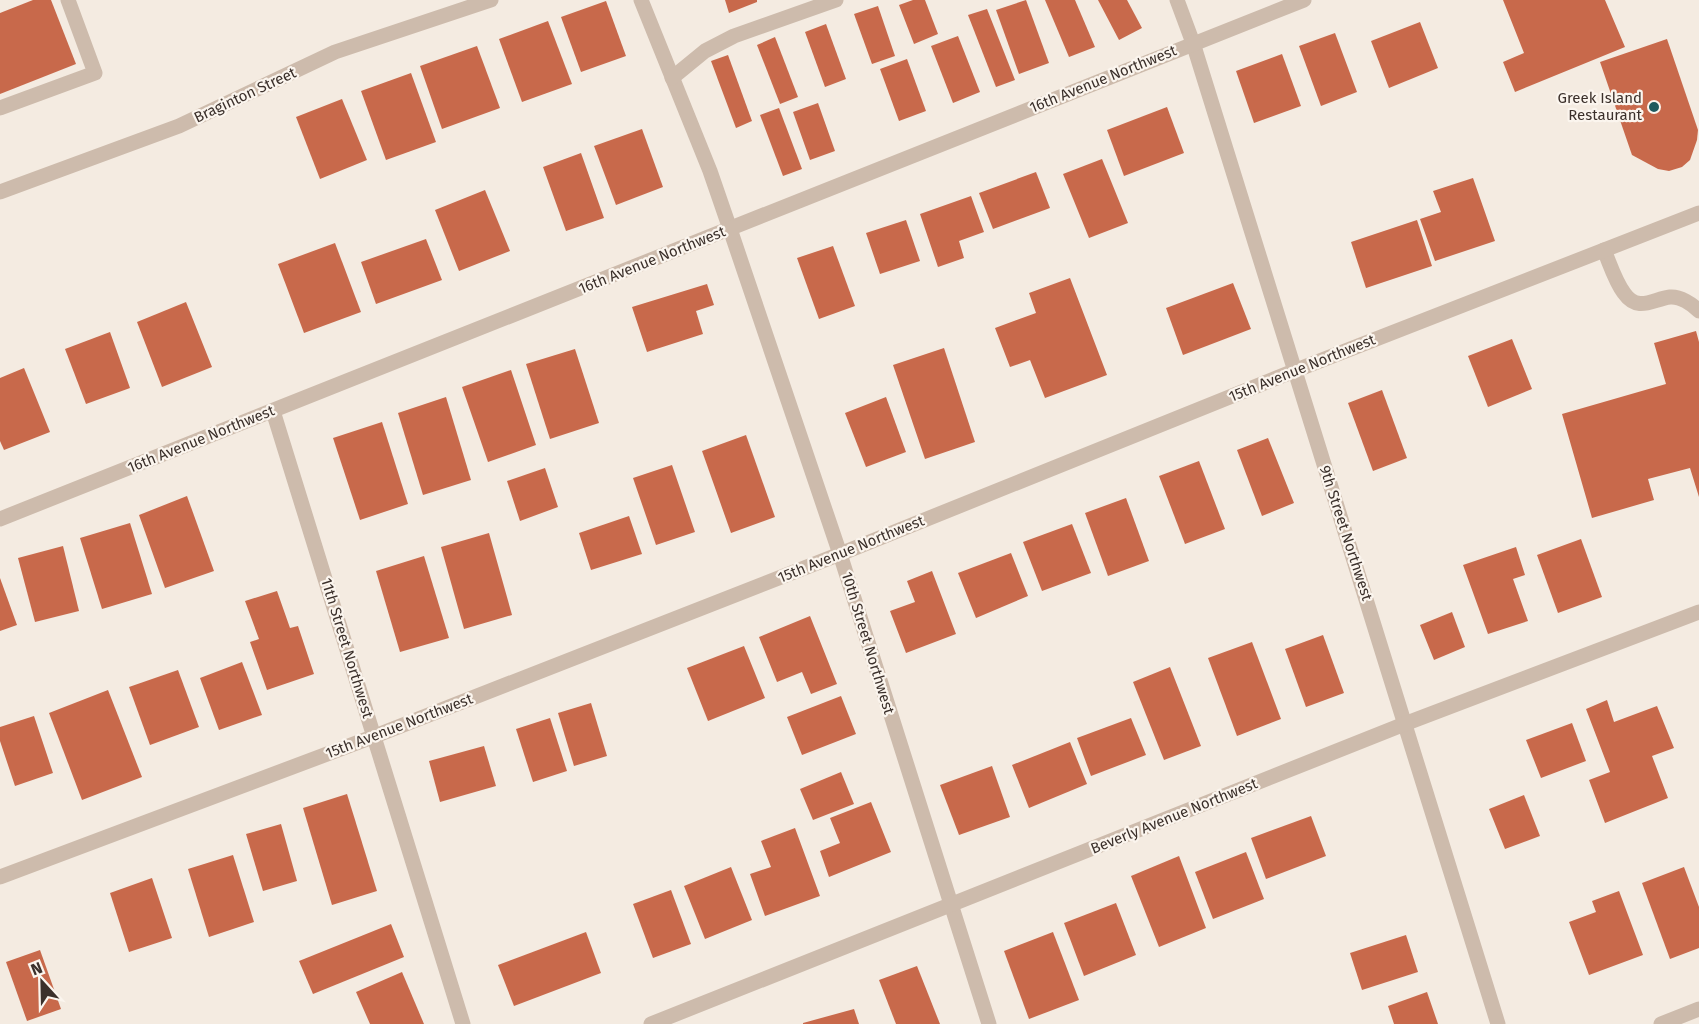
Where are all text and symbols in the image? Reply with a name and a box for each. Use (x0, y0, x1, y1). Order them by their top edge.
street label: 16th Avenue Northwest (1027, 41, 1180, 117)
street label: Braginton Street (191, 63, 299, 127)
place label: Greek Island Restaurant (1558, 89, 1643, 124)
marker: Greek Island Restaurant (1647, 100, 1661, 114)
street label: 16th Avenue Northwest (576, 222, 729, 298)
street label: 15th Avenue Northwest (1226, 330, 1378, 406)
street label: 16th Avenue Northwest (125, 401, 278, 477)
street label: 9th Street Northwest (1316, 463, 1377, 603)
street label: 15th Avenue Northwest (775, 511, 927, 587)
street label: 10th Street Northwest (838, 570, 898, 717)
street label: 11th Street Northwest (317, 576, 377, 721)
street label: 15th Avenue Northwest (323, 689, 476, 762)
street label: Beverly Avenue Northwest (1088, 774, 1261, 858)
north arrow (12, 952, 72, 1012)
text: N (28, 958, 45, 979)

